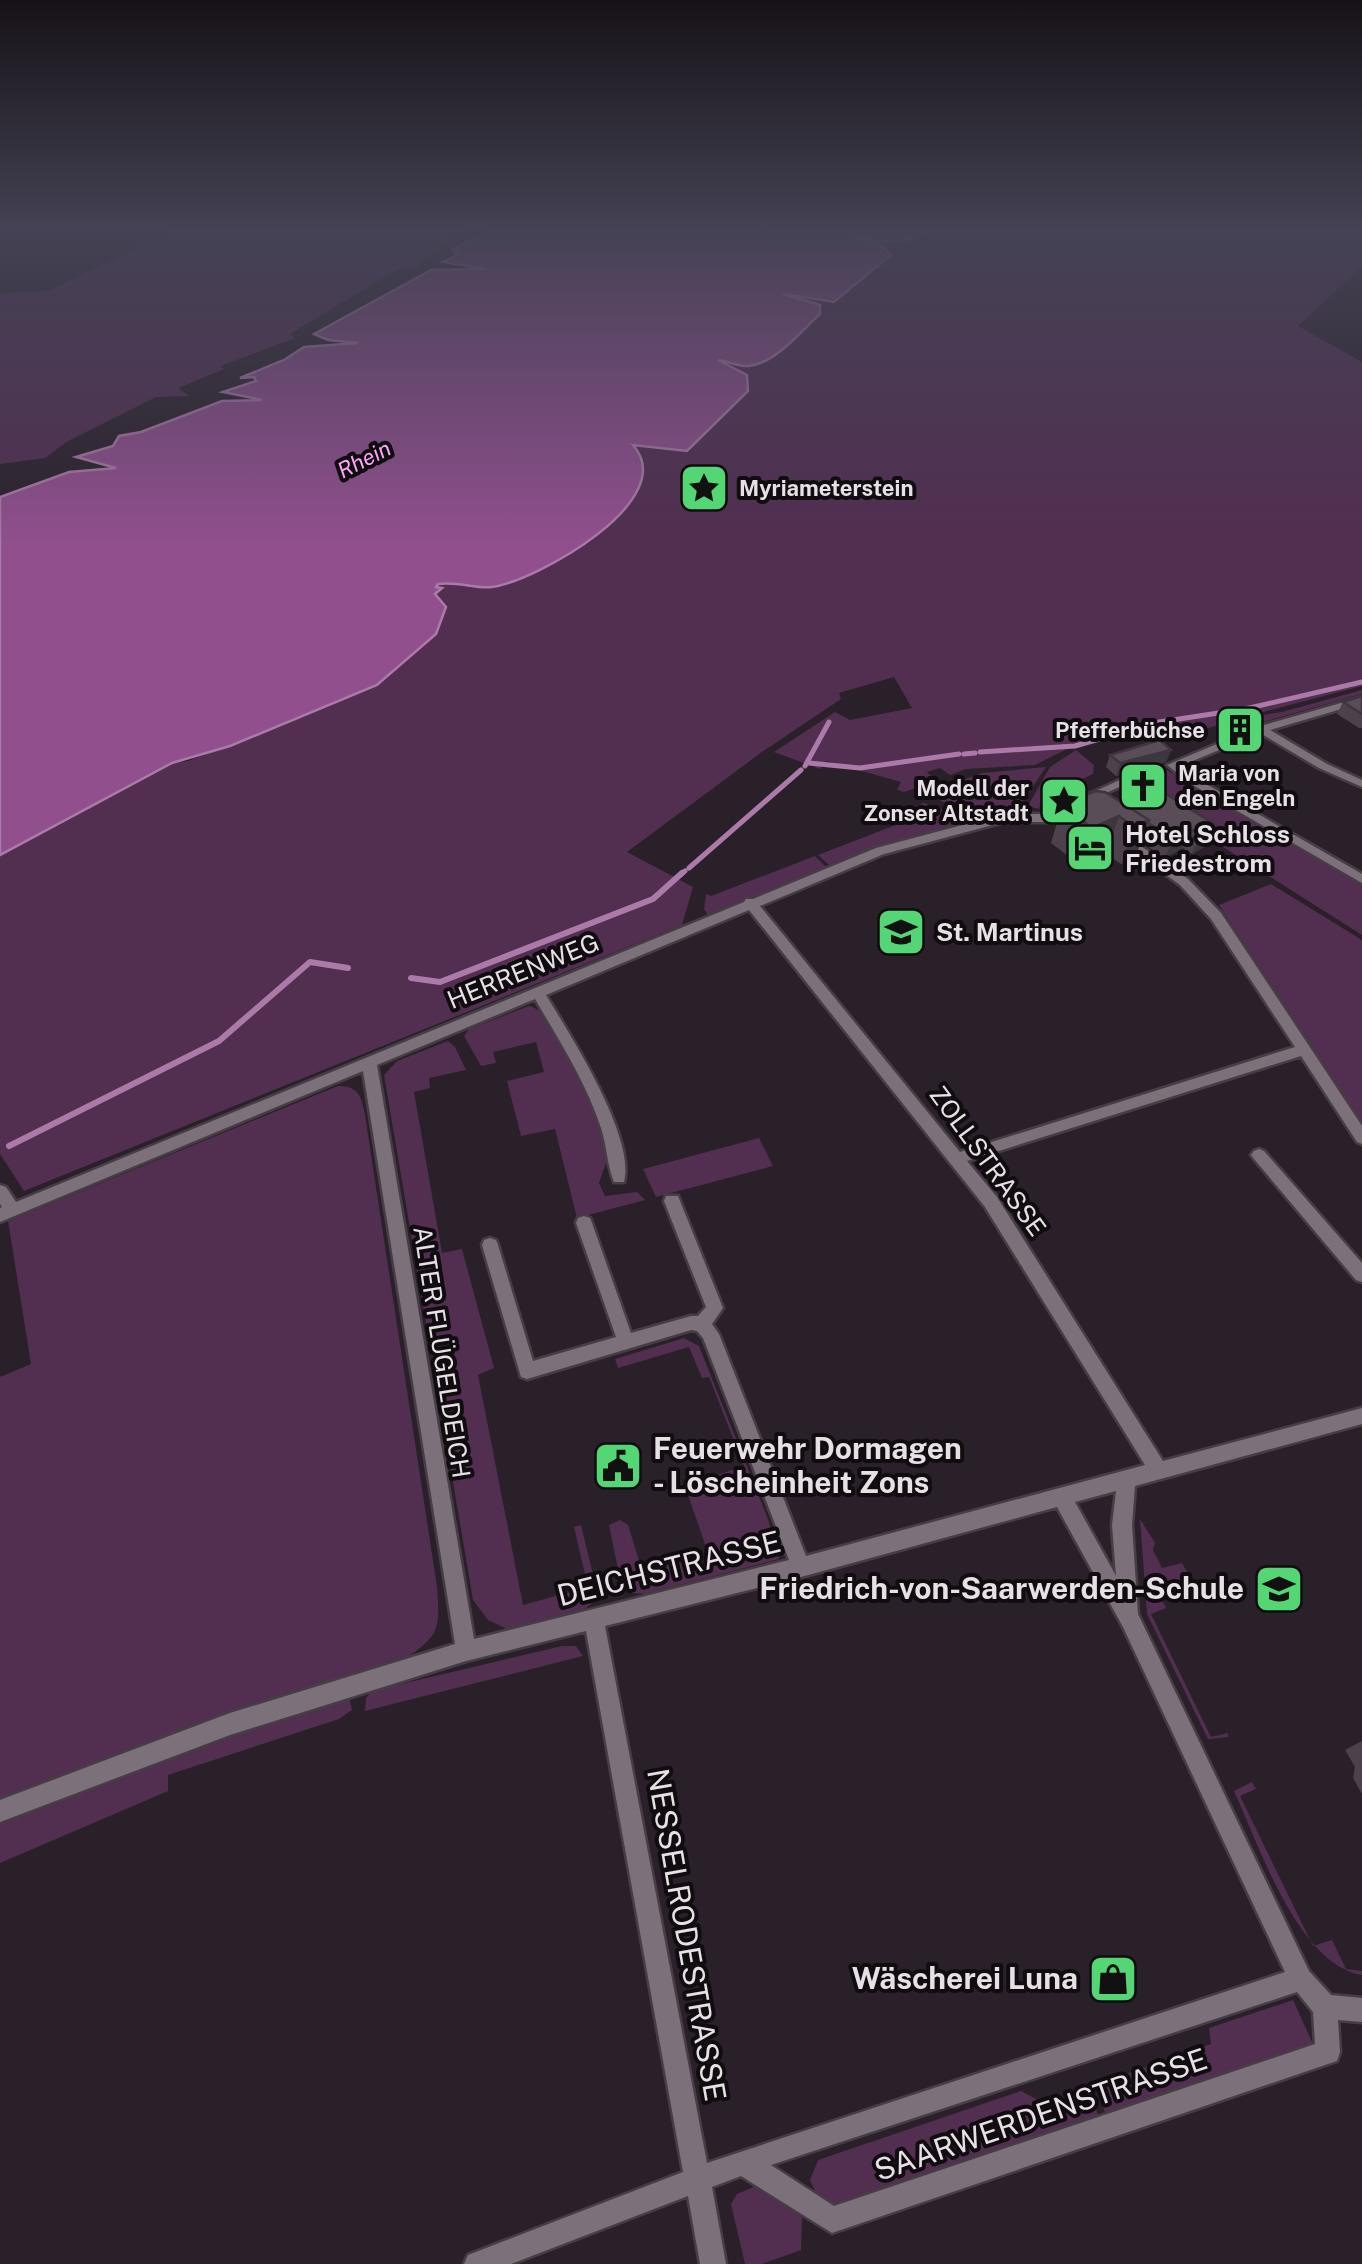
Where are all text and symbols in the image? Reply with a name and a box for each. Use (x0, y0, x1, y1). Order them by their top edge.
water label: Rhein (333, 435, 395, 483)
place icon: Myriameterstein (678, 462, 730, 514)
place label: Myriameterstein (739, 475, 914, 501)
building icon: Pfefferbüchse (1214, 704, 1266, 756)
place label: Pfefferbüchse (1055, 717, 1205, 743)
church icon: Maria von den Engeln (1117, 760, 1169, 812)
place label: Maria von den Engeln (1178, 760, 1295, 811)
place label: Modell der Zonser Altstadt (863, 775, 1029, 826)
place icon: Modell der Zonser Altstadt (1038, 775, 1090, 827)
place label: Hotel Schloss Friedestrom (1125, 819, 1290, 878)
hotel icon: Hotel Schloss Friedestrom (1064, 822, 1116, 874)
school or university icon: St. Martinus (875, 906, 927, 958)
place label: St. Martinus (936, 917, 1083, 947)
street label: HERRENWEG (443, 927, 603, 1015)
street label: ZOLLSTRASSE (924, 1080, 1052, 1242)
street label: ALTER FLÜGELDEICH (407, 1224, 477, 1480)
place label: Feuerwehr Dormagen - Löscheinheit Zons (653, 1430, 962, 1500)
public building icon: Feuerwehr Dormagen - Löscheinheit Zons (592, 1440, 644, 1492)
street label: DEICHSTRASSE (553, 1523, 784, 1613)
school or university icon: Friedrich-von-Saarwerden-Schule (1253, 1563, 1305, 1615)
place label: Friedrich-von-Saarwerden-Schule (759, 1570, 1244, 1606)
street label: NESSELRODESTRASSE (640, 1766, 734, 2104)
shop icon: Wäscherei Luna (1087, 1953, 1139, 2005)
place label: Wäscherei Luna (852, 1960, 1078, 1996)
street label: SAARWERDENSTRASSE (870, 2040, 1212, 2188)

